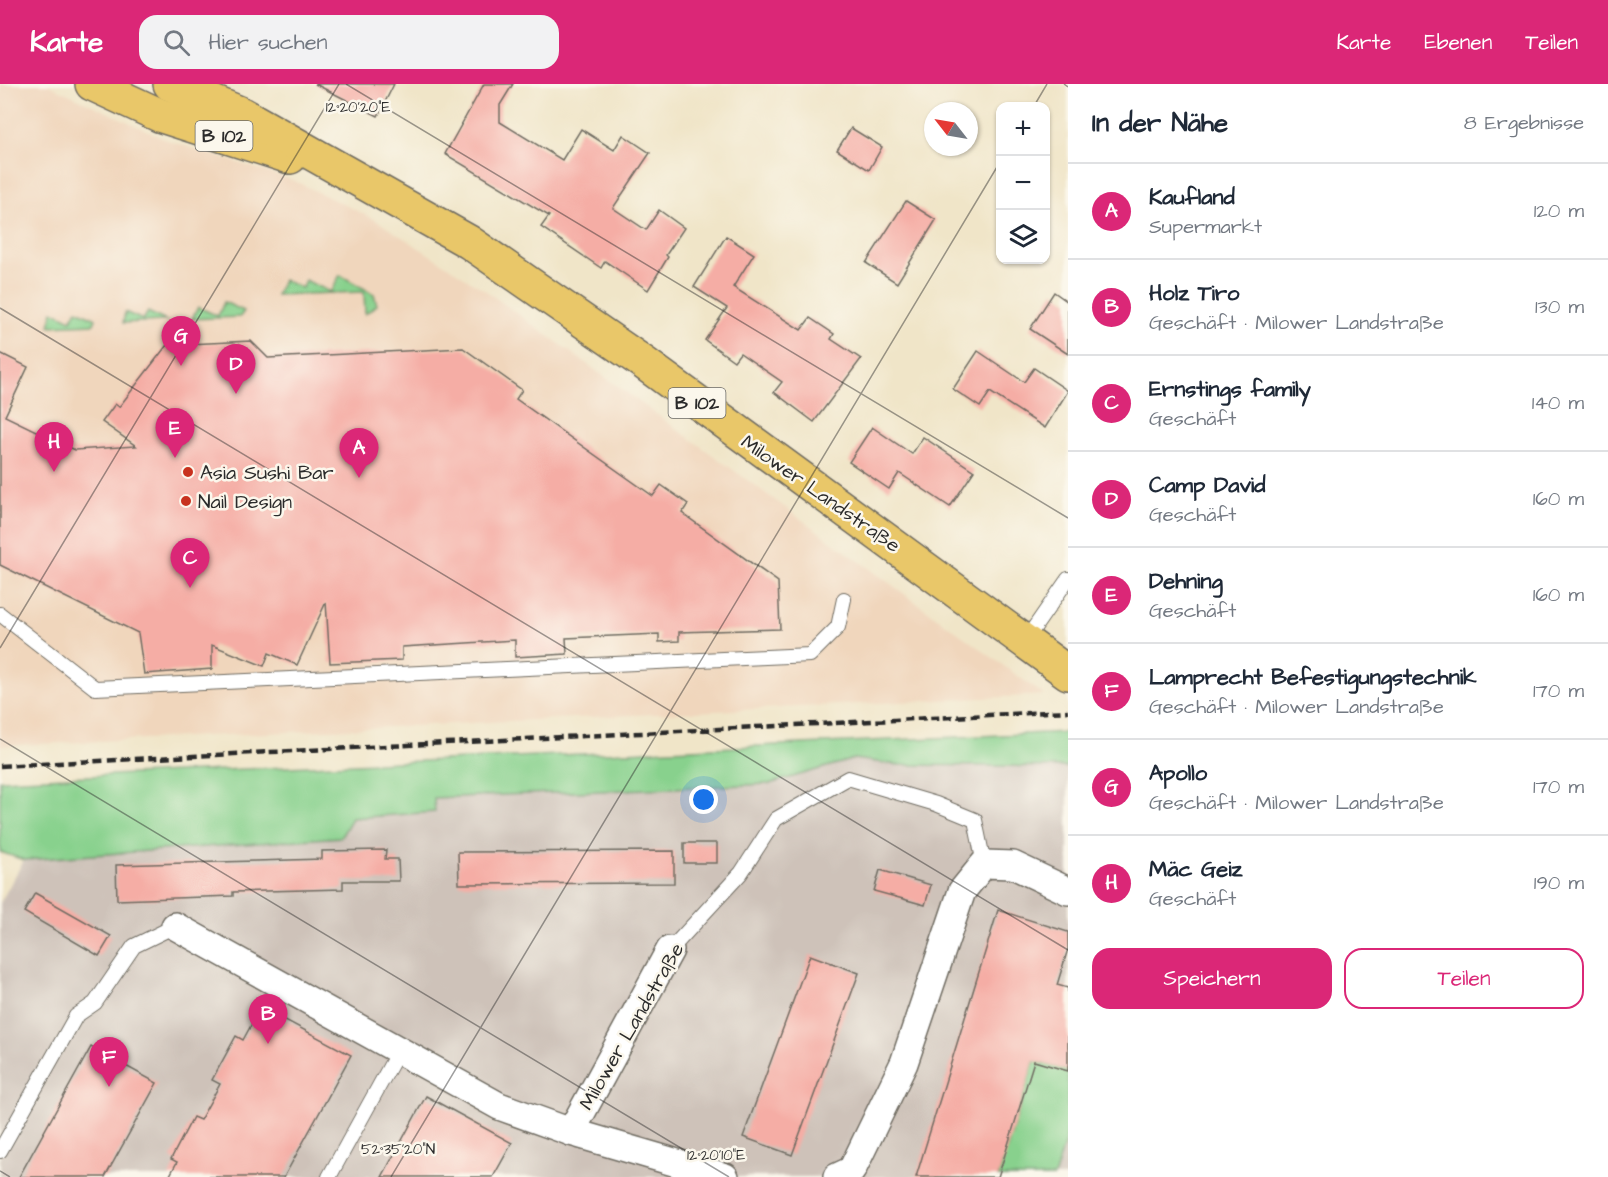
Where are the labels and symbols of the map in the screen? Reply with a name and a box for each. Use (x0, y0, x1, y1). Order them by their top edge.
text: 12°20'20"E (326, 97, 390, 118)
north arrow (924, 102, 978, 156)
road number: B 102 (196, 121, 252, 151)
pin: G (162, 316, 201, 366)
pin: D (216, 344, 256, 394)
road number: B 102 (668, 388, 726, 418)
pin: E (156, 408, 195, 458)
pin: H (34, 422, 74, 472)
pin: A (340, 428, 378, 478)
street label: Milower Landstraße (735, 428, 906, 559)
place label: Asia Sushi Bar (200, 459, 333, 487)
marker: Asia Sushi Bar (181, 465, 195, 479)
place label: Nail Design (198, 488, 292, 517)
marker: Nail Design (179, 494, 193, 508)
pin: C (170, 538, 210, 588)
your location (689, 785, 718, 814)
street label: Milower Landstraße (573, 938, 691, 1115)
pin: B (248, 994, 288, 1044)
pin: F (90, 1038, 128, 1087)
text: 52°35'20"N (361, 1139, 435, 1160)
text: 12°20'10"E (687, 1145, 745, 1166)

